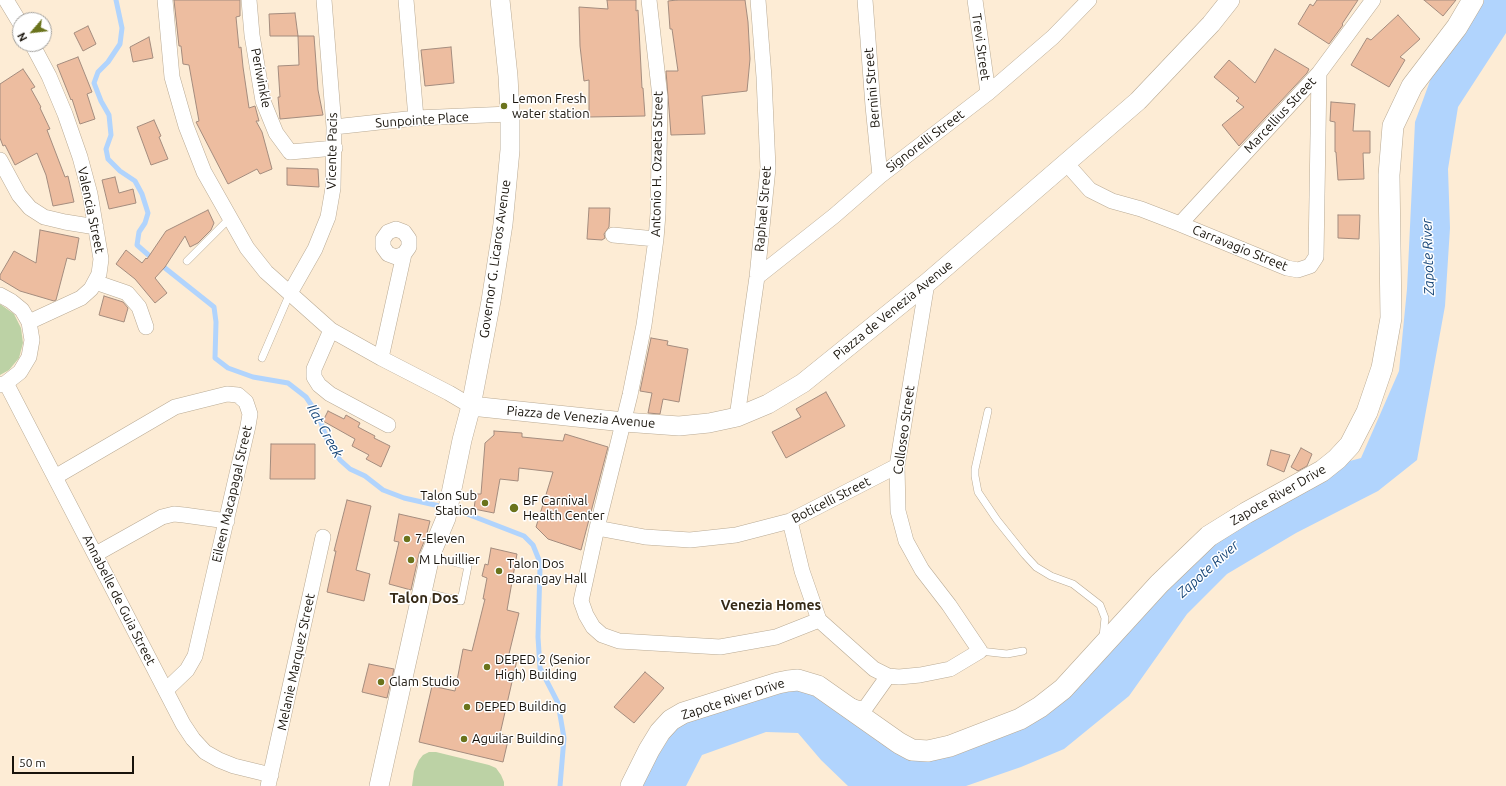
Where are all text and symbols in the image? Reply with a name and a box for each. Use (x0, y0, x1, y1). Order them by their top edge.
north arrow (12, 12, 52, 52)
street label: Trevi Street (969, 12, 993, 82)
text: N (15, 31, 30, 44)
street label: Periwinkle (248, 47, 274, 109)
street label: Bernini Street (861, 47, 883, 129)
street label: Marcellius Street (1241, 74, 1319, 156)
place label: Lemon Fresh water station (512, 91, 590, 122)
street label: Antonio H. Ozaeta Street (648, 91, 666, 237)
marker: Lemon Fresh water station (499, 101, 509, 111)
street label: Signorelli Street (883, 107, 967, 175)
street label: Sunpointe Place (375, 109, 469, 131)
street label: Vicente Pacis (324, 112, 340, 190)
street label: Valencia Street (74, 165, 108, 255)
street label: Raphael Street (751, 165, 775, 253)
street label: Governor G. Licaros Avenue (476, 179, 514, 339)
water label: Zapote River (1418, 218, 1438, 296)
street label: Carravagio Street (1190, 222, 1290, 274)
street label: Piazza de Venezia Avenue (830, 257, 956, 363)
street label: Colloseo Street (890, 385, 918, 475)
water label: Ilat Creek (303, 401, 347, 461)
street label: Piazza de Venezia Avenue (506, 403, 656, 431)
street label: Eileen Macapagal Street (209, 424, 255, 564)
street label: Zapote River Drive (1227, 461, 1329, 529)
street label: Boticelli Street (789, 473, 873, 527)
place label: Talon Sub Station (420, 488, 477, 519)
place label: BF Carnival Health Center (523, 493, 605, 524)
marker: Talon Sub Station (480, 498, 490, 508)
marker: BF Carnival Health Center (508, 502, 520, 514)
place label: 7-Eleven (415, 531, 465, 547)
street label: Annabelle de Guia Street (79, 532, 159, 668)
marker: 7-Eleven (402, 534, 412, 544)
water label: Zapote River (1174, 537, 1242, 601)
place label: M Lhuillier (419, 552, 480, 568)
marker: M Lhuillier (406, 555, 416, 565)
place label: Talon Dos Barangay Hall (507, 556, 587, 587)
marker: Talon Dos Barangay Hall (494, 566, 504, 576)
district label: Talon Dos (389, 589, 459, 607)
street label: Melanie Marquez Street (274, 592, 318, 732)
district label: Venezia Homes (721, 597, 821, 613)
place label: DEPED 2 (Senior High) Building (495, 652, 590, 683)
marker: DEPED 2 (Senior High) Building (482, 662, 492, 672)
place label: Glam Studio (389, 674, 460, 690)
street label: Zapote River Drive (679, 675, 787, 723)
marker: Glam Studio (376, 677, 386, 687)
place label: DEPED Building (475, 699, 567, 715)
marker: DEPED Building (462, 702, 472, 712)
place label: Aguilar Building (472, 731, 564, 747)
marker: Aguilar Building (459, 734, 469, 744)
scale bar (14, 748, 136, 774)
text: 50 m (19, 756, 46, 769)

